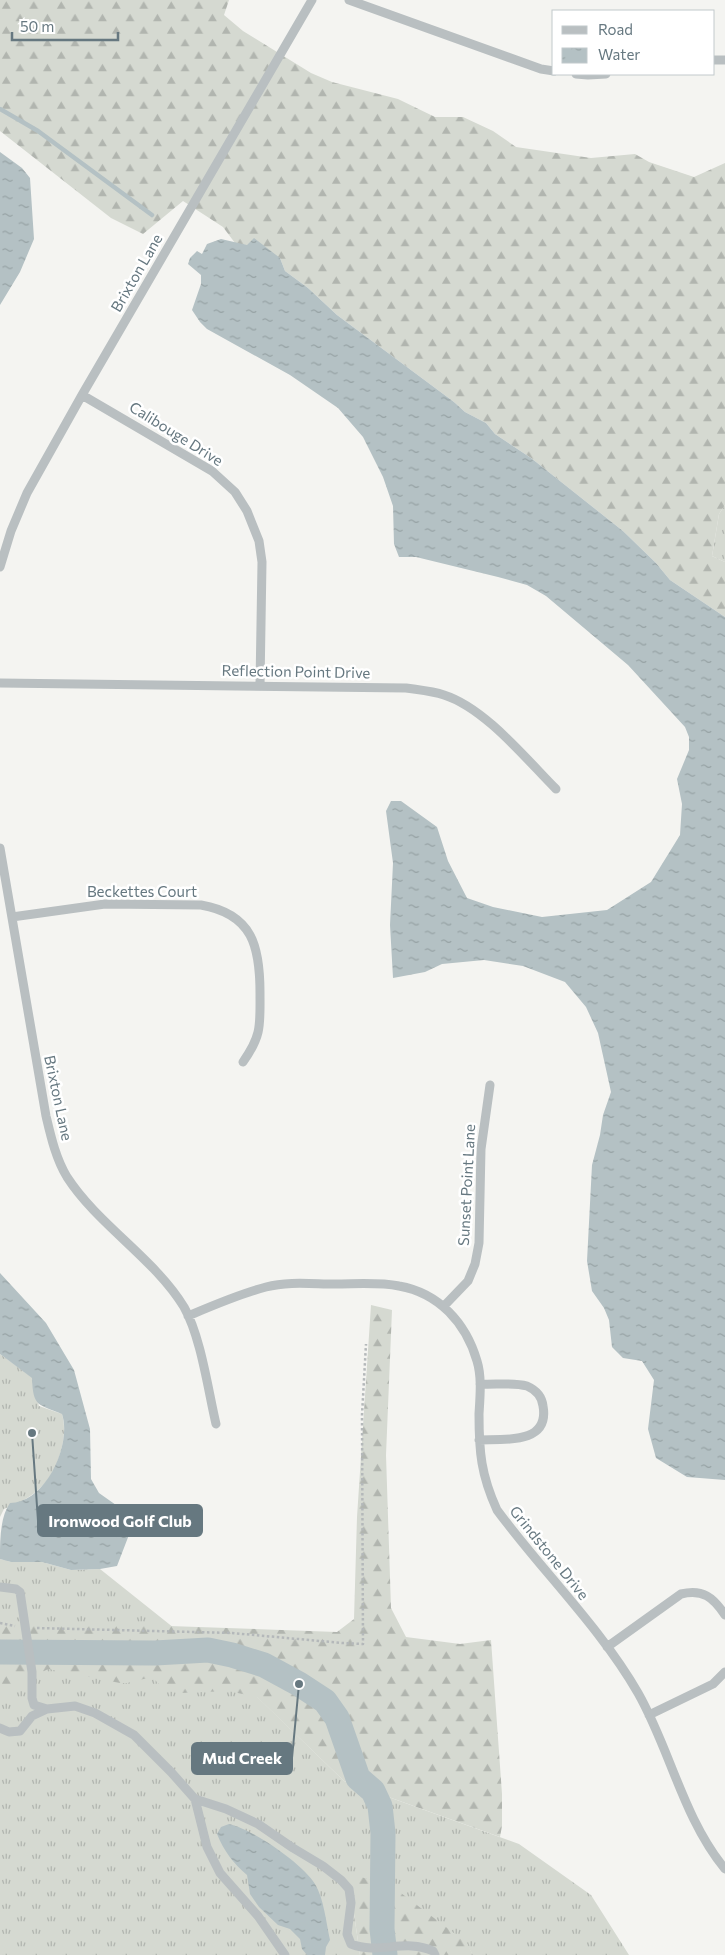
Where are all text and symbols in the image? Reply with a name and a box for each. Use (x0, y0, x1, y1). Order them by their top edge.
scale bar (12, 10, 119, 42)
legend (552, 10, 715, 75)
text: 50 m (20, 17, 54, 35)
text: Road (598, 20, 633, 38)
text: Water (598, 45, 640, 63)
street label: Brixton Lane (107, 230, 166, 315)
street label: Calibouge Drive (126, 397, 227, 469)
street label: Reflection Point Drive (222, 661, 371, 681)
street label: Beckettes Court (87, 882, 197, 900)
street label: Brixton Lane (41, 1053, 77, 1142)
street label: Sunset Point Lane (454, 1124, 478, 1246)
street label: Grindstone Drive (506, 1502, 593, 1603)
callout: Ironwood Golf Club (38, 1505, 202, 1536)
text: Ironwood Golf Club (48, 1511, 192, 1530)
callout: Mud Creek (192, 1743, 292, 1774)
text: Mud Creek (202, 1748, 283, 1767)

